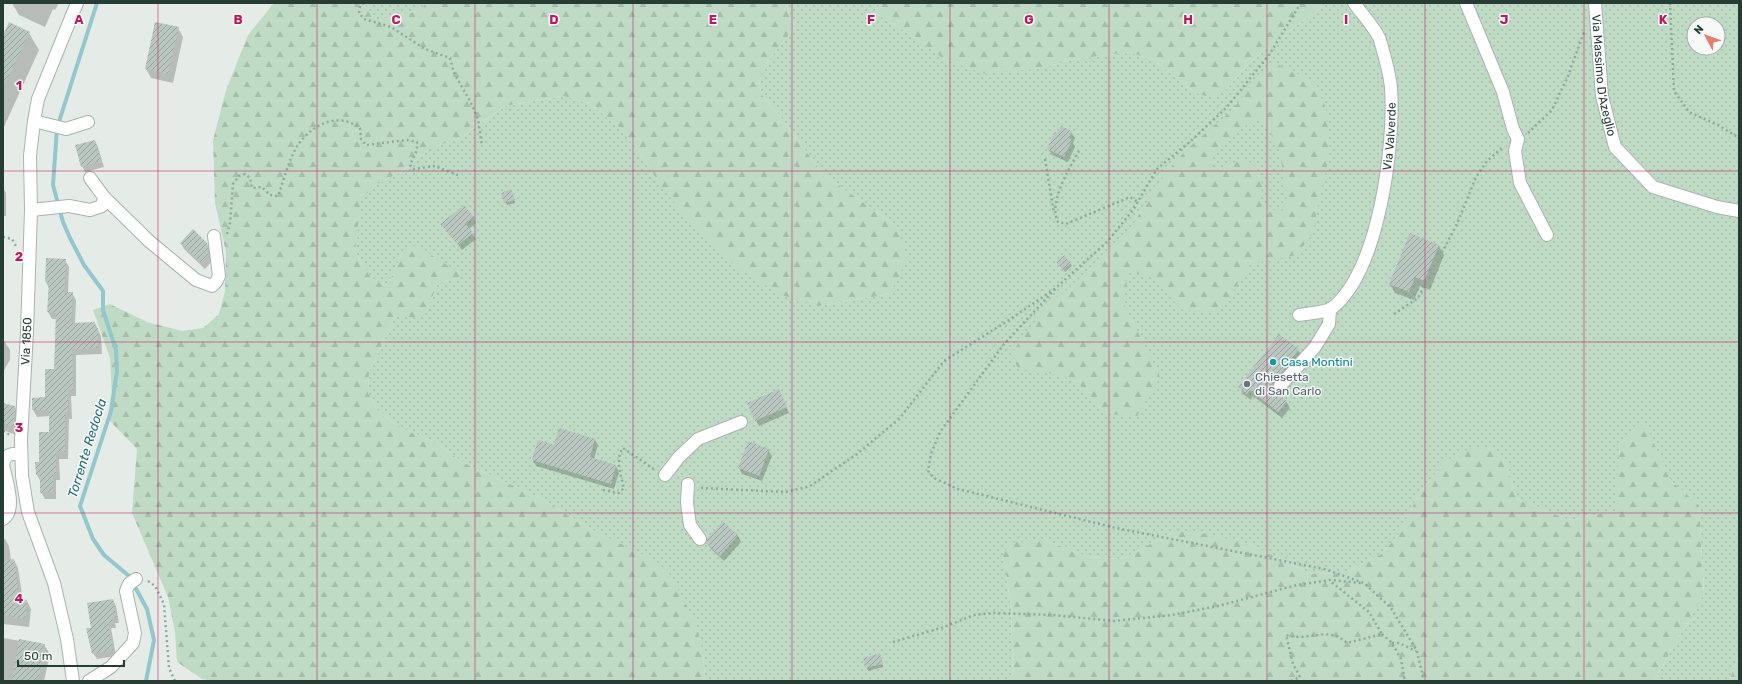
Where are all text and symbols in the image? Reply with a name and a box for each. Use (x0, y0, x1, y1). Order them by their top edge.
text: A (74, 12, 84, 27)
text: B (233, 12, 243, 27)
text: C (391, 12, 401, 27)
text: D (549, 12, 559, 27)
text: E (709, 12, 717, 27)
text: F (867, 12, 875, 27)
text: G (1024, 12, 1034, 27)
text: H (1183, 12, 1193, 27)
text: I (1344, 12, 1348, 27)
text: J (1500, 12, 1508, 27)
text: K (1659, 12, 1668, 27)
street label: Via Massimo D'Azeglio (1589, 14, 1619, 138)
north arrow (1686, 16, 1726, 56)
text: N (1691, 22, 1706, 37)
text: 1 (16, 78, 22, 93)
street label: Via Valverde (1380, 102, 1399, 171)
text: 2 (15, 249, 23, 264)
street label: Via 1850 (18, 317, 34, 365)
place label: Casa Montini (1281, 355, 1353, 369)
marker: Casa Montini (1268, 357, 1278, 367)
place label: Chiesetta di San Carlo (1255, 370, 1321, 398)
marker: Chiesetta di San Carlo (1242, 379, 1252, 389)
water label: Torrente Redocla (65, 396, 109, 499)
text: 3 (15, 420, 24, 435)
text: 4 (15, 591, 24, 606)
scale bar (18, 642, 124, 668)
text: 50 m (24, 649, 52, 663)

